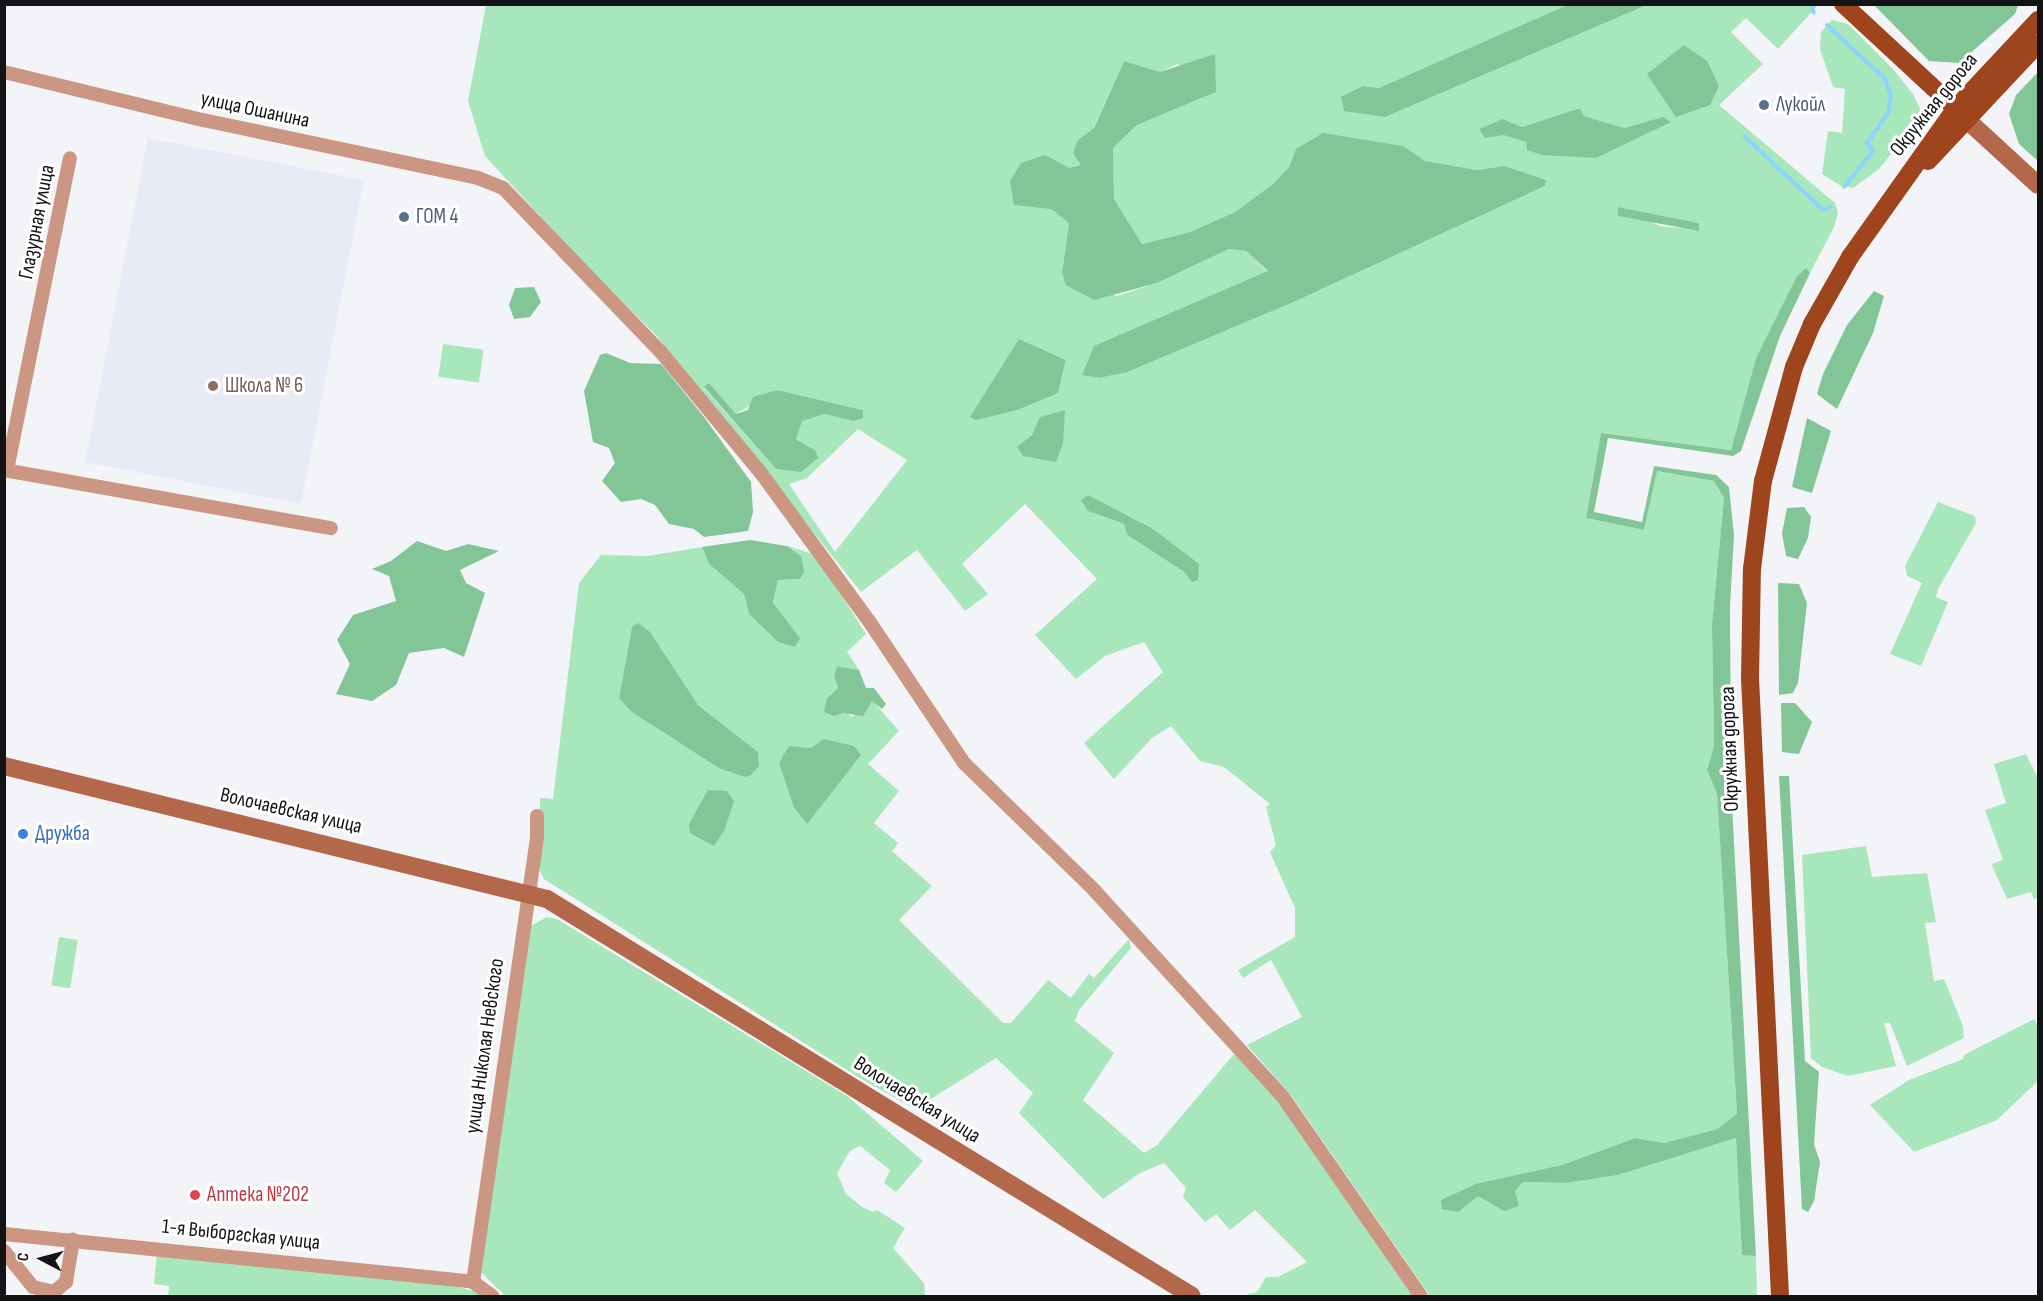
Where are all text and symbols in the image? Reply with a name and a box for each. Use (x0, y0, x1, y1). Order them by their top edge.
street label: Окружная дорога (1885, 48, 1983, 162)
street label: улица Ошанина (198, 86, 312, 134)
place label: Лукойл (1776, 92, 1825, 118)
marker: Лукойл (1757, 98, 1771, 112)
street label: Глазурная улица (14, 163, 60, 281)
place label: ГОМ 4 (416, 204, 458, 230)
marker: ГОМ 4 (397, 210, 411, 224)
place label: Школа № 6 (225, 373, 303, 399)
marker: Школа № 6 (206, 379, 220, 393)
street label: Окружная дорога (1715, 686, 1745, 812)
street label: Волочаевская улица (218, 782, 364, 840)
place label: Дружба (35, 821, 90, 847)
marker: Дружба (16, 827, 30, 841)
street label: улица Николая Невского (460, 957, 510, 1135)
street label: Волочаевская улица (849, 1051, 985, 1149)
place label: Аптека №202 (207, 1182, 309, 1208)
marker: Аптека №202 (188, 1188, 202, 1202)
street label: 1-я Выборгская улица (161, 1214, 321, 1256)
north arrow (12, 1229, 72, 1289)
text: С (14, 1252, 33, 1262)

